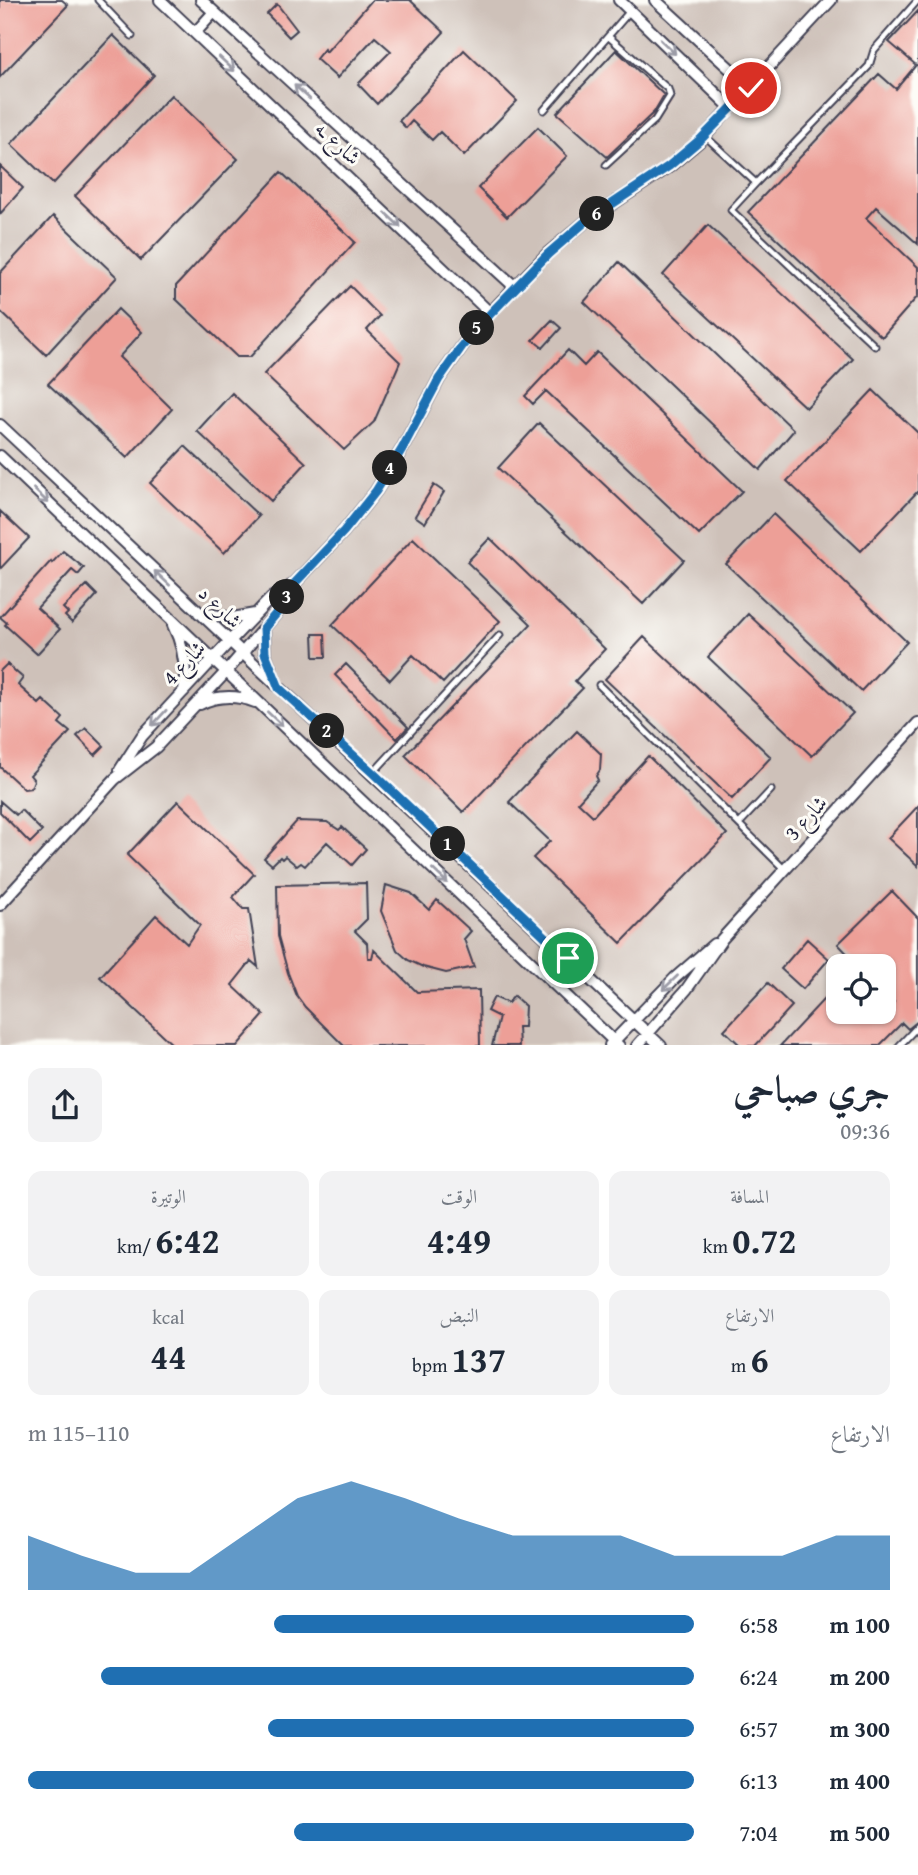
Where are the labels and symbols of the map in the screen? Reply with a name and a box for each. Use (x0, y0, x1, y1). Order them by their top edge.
one-way arrow (659, 39, 676, 56)
one-way arrow (218, 56, 235, 73)
pin (721, 58, 781, 118)
one-way arrow (294, 84, 311, 101)
street label: شارع ـه (306, 113, 368, 174)
pin: 6 (580, 196, 614, 232)
one-way arrow (384, 212, 401, 229)
pin: 5 (460, 310, 494, 346)
pin: 4 (372, 450, 408, 486)
one-way arrow (32, 487, 49, 504)
one-way arrow (153, 569, 170, 586)
street label: شارع د (189, 578, 249, 637)
pin: 3 (270, 580, 304, 614)
street label: شارع 4 (155, 633, 215, 694)
one-way arrow (151, 709, 167, 727)
one-way arrow (266, 711, 283, 728)
pin: 2 (310, 714, 344, 748)
street label: شارع 3 (777, 788, 837, 849)
pin: 1 (430, 826, 466, 862)
one-way arrow (431, 867, 448, 884)
pin (538, 928, 598, 988)
one-way arrow (662, 974, 679, 991)

